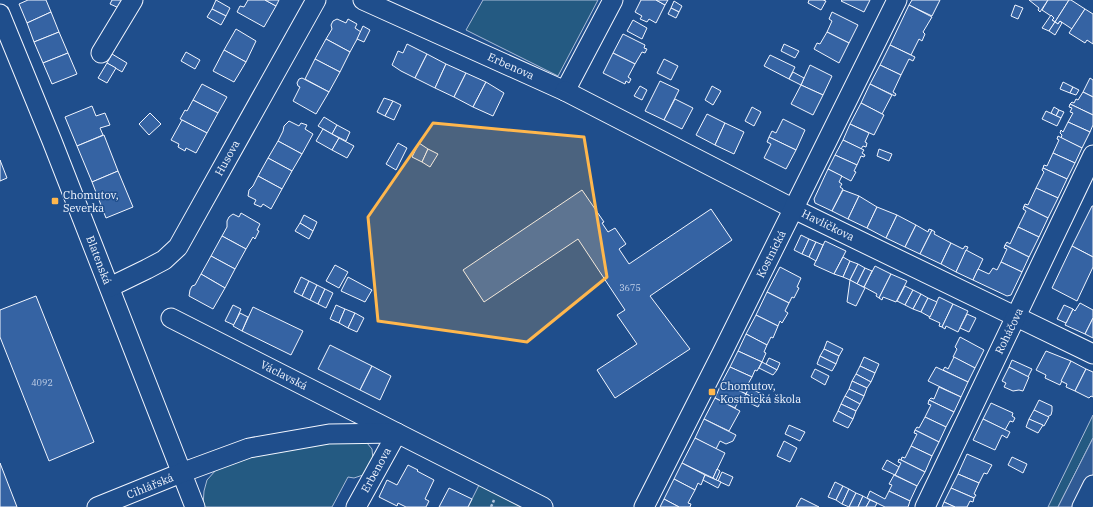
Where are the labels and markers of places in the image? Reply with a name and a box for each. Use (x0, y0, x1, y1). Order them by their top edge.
place label: Chomutov, Severka (63, 188, 119, 215)
marker: Chomutov, Severka (50, 196, 60, 206)
place label: Chomutov, Kostnická škola (720, 379, 801, 406)
marker: Chomutov, Kostnická škola (707, 387, 717, 397)

